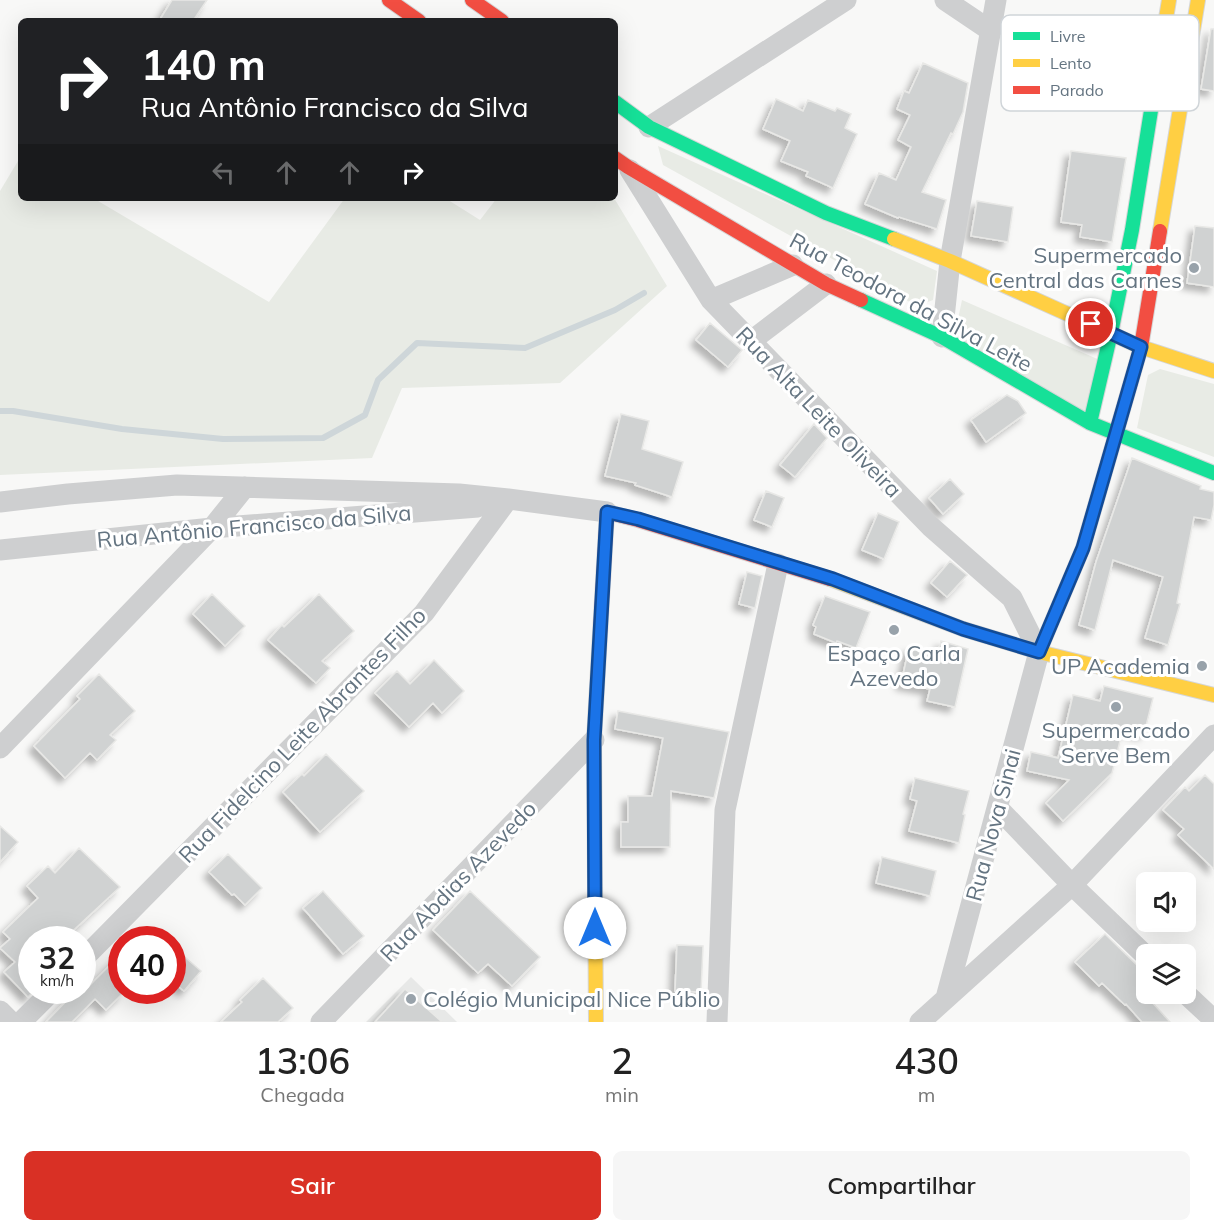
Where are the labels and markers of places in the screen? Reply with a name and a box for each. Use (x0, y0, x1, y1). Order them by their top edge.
place label: Supermercado Central das Carnes (988, 241, 1182, 294)
marker: Supermercado Central das Carnes (1187, 261, 1201, 275)
pin (1065, 298, 1116, 349)
marker: Espaço Carla Azevedo (887, 623, 901, 637)
place label: Espaço Carla Azevedo (827, 639, 961, 692)
place label: UP Academia (1051, 652, 1190, 680)
marker: UP Academia (1195, 659, 1209, 673)
marker: Supermercado Serve Bem (1109, 700, 1123, 714)
place label: Supermercado Serve Bem (1042, 716, 1190, 769)
place label: Colégio Municipal Nice Públio (423, 985, 720, 1013)
marker: Colégio Municipal Nice Públio (404, 992, 418, 1006)

